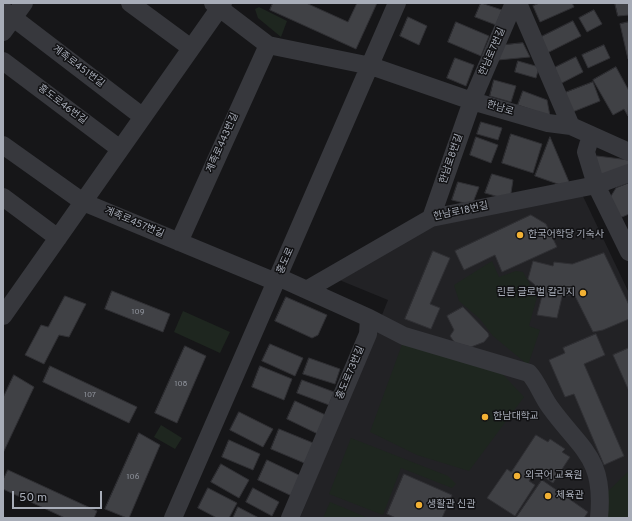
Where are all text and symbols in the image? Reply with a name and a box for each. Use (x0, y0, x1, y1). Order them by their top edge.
street label: 한남로7번길 (477, 26, 509, 78)
street label: 계족로451번길 (50, 44, 106, 90)
street label: 홍도로46번길 (35, 83, 89, 127)
street label: 한남로 (485, 99, 515, 119)
street label: 계족로443번길 (204, 111, 242, 175)
street label: 한남로8번길 (438, 132, 466, 186)
street label: 한남로18번길 (432, 200, 490, 224)
street label: 계족로457번길 (102, 205, 166, 241)
place label: 한국어학당 기숙사 (528, 229, 604, 241)
marker: 한국어학당 기숙사 (515, 230, 525, 240)
street label: 홍도로 (275, 246, 297, 276)
place label: 린튼 글로벌 칼리지 (497, 287, 575, 299)
marker: 린튼 글로벌 칼리지 (578, 288, 588, 298)
house number: 109 (132, 307, 144, 317)
street label: 홍도로73번길 (334, 344, 368, 402)
house number: 108 (174, 379, 188, 389)
house number: 107 (84, 390, 96, 400)
place label: 한남대학교 (493, 411, 539, 423)
marker: 한남대학교 (480, 412, 490, 422)
place label: 외국어 교육원 (525, 470, 583, 482)
marker: 외국어 교육원 (512, 471, 522, 481)
house number: 106 (127, 472, 139, 482)
scale bar (14, 483, 104, 509)
text: 50 m (19, 490, 47, 506)
place label: 체육관 (556, 490, 584, 502)
marker: 체육관 (543, 491, 553, 501)
place label: 생활관 신관 (427, 499, 475, 511)
marker: 생활관 신관 (414, 500, 424, 510)

